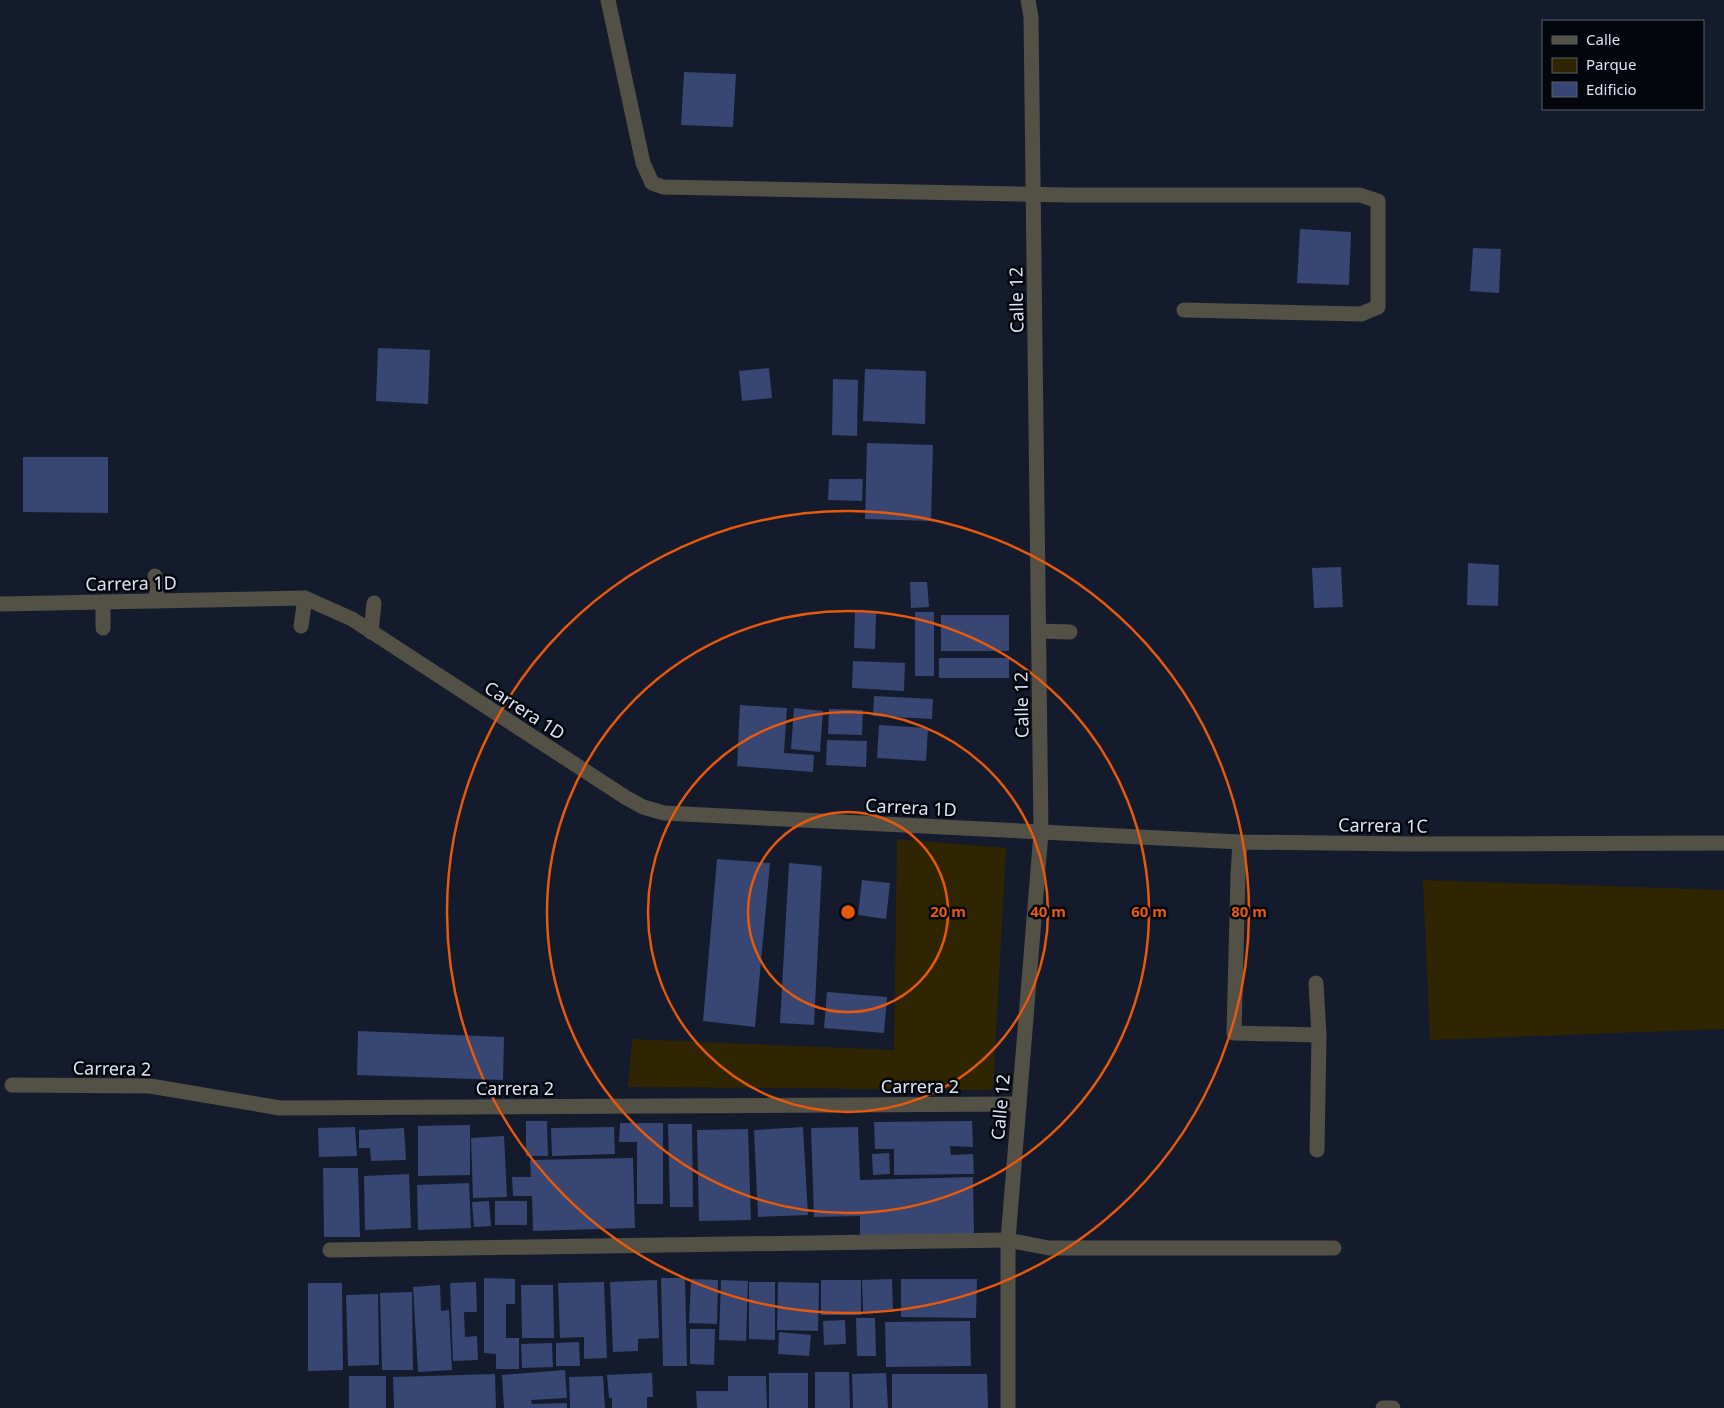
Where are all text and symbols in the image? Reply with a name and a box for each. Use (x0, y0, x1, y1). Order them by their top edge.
legend (1542, 20, 1704, 110)
text: Calle (1586, 29, 1620, 49)
text: Parque (1586, 54, 1636, 74)
text: Edificio (1586, 79, 1637, 99)
street label: Calle 12 (1003, 267, 1029, 333)
street label: Carrera 1D (85, 570, 177, 596)
street label: Calle 12 (1008, 672, 1034, 738)
street label: Carrera 1D (480, 675, 570, 745)
street label: Carrera 1D (865, 793, 957, 821)
street label: Carrera 1C (1338, 812, 1428, 838)
text: 20 m (930, 901, 966, 921)
text: 40 m (1030, 901, 1066, 921)
text: 60 m (1131, 901, 1167, 921)
text: 80 m (1231, 901, 1267, 921)
centre of rings (839, 903, 857, 921)
street label: Carrera 2 (73, 1055, 151, 1081)
street label: Calle 12 (985, 1073, 1015, 1141)
street label: Carrera 2 (881, 1074, 959, 1098)
street label: Carrera 2 (476, 1076, 554, 1100)

